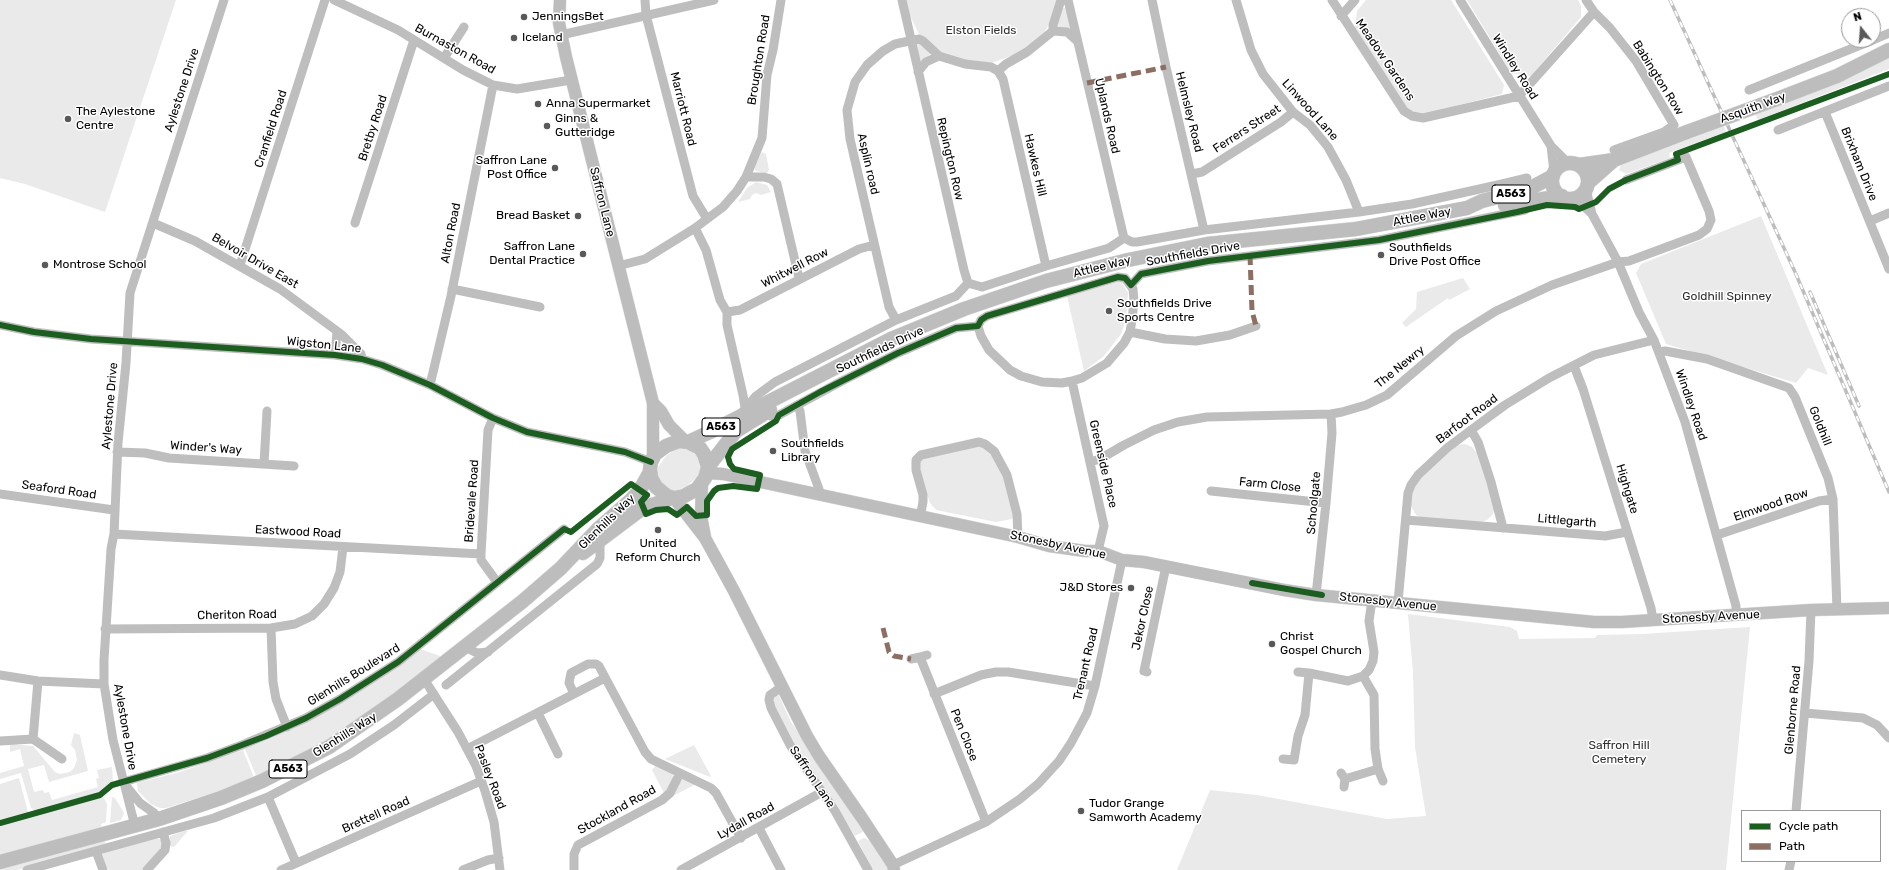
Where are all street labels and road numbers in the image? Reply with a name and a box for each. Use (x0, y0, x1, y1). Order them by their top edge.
street label: Broughton Road (745, 14, 773, 106)
street label: Meadow Gardens (1352, 16, 1418, 104)
street label: Burnaston Road (412, 21, 498, 77)
street label: Windley Road (1489, 32, 1541, 102)
street label: Babington Row (1629, 38, 1687, 118)
street label: Aylestone Drive (162, 46, 202, 134)
street label: Marriott Road (667, 70, 699, 148)
street label: Helmsley Road (1172, 70, 1206, 154)
street label: Linwood Lane (1279, 76, 1341, 144)
street label: Uplands Road (1091, 77, 1123, 155)
street label: Cranfield Road (252, 88, 290, 170)
street label: Asquith Way (1718, 89, 1788, 127)
street label: Bretby Road (356, 93, 390, 163)
street label: Ferrers Street (1211, 102, 1283, 156)
street label: Repington Row (933, 116, 967, 202)
street label: Brixham Drive (1838, 125, 1880, 203)
street label: Asplin road (854, 132, 882, 196)
street label: Hawkes Hill (1021, 132, 1049, 198)
street label: Saffron Lane (586, 166, 618, 238)
road number: A563 (1492, 185, 1530, 203)
street label: Alton Road (438, 202, 464, 264)
street label: Attlee Way (1392, 204, 1452, 230)
street label: Belvoir Drive East (209, 230, 301, 292)
street label: Southfields Drive (1145, 239, 1241, 269)
street label: Whitwell Row (759, 245, 831, 291)
street label: Attlee Way (1072, 253, 1132, 281)
street label: Southfields Drive (834, 323, 926, 377)
street label: Wigston Lane (286, 334, 362, 356)
street label: The Newry (1372, 343, 1428, 391)
street label: Aylestone Drive (99, 362, 121, 450)
street label: Windley Road (1672, 368, 1710, 442)
street label: Barfoot Road (1433, 391, 1501, 447)
street label: Goldhill (1806, 404, 1834, 448)
road number: A563 (702, 418, 740, 436)
street label: Greenside Place (1086, 419, 1120, 509)
street label: Winder's Way (170, 438, 242, 458)
street label: Bridevale Road (462, 459, 482, 543)
street label: Highgate (1613, 462, 1641, 516)
street label: Schoolgate (1304, 471, 1324, 535)
street label: Farm Close (1238, 475, 1302, 495)
street label: Seaford Road (21, 478, 97, 502)
street label: Elmwood Row (1732, 485, 1810, 525)
street label: Glenhills Way (576, 492, 638, 552)
street label: Littlegarth (1537, 511, 1597, 531)
street label: Eastwood Road (254, 523, 342, 541)
street label: Stonesby Avenue (1009, 528, 1107, 562)
street label: Jekor Close (1129, 585, 1157, 651)
street label: Stonesby Avenue (1339, 590, 1437, 614)
street label: Cheriton Road (197, 607, 277, 623)
street label: Stonesby Avenue (1662, 607, 1760, 627)
street label: Trenant Road (1071, 626, 1101, 702)
street label: Glenhills Boulevard (305, 641, 403, 709)
street label: Glenborne Road (1782, 665, 1804, 755)
street label: Aylestone Drive (110, 683, 140, 771)
street label: Pen Close (947, 707, 981, 763)
street label: Glenhills Way (310, 710, 380, 760)
street label: Pasley Road (471, 743, 509, 811)
street label: Saffron Lane (786, 743, 838, 811)
road number: A563 (269, 760, 307, 778)
street label: Stockland Road (575, 783, 659, 837)
street label: Brettell Road (340, 794, 412, 836)
street label: Lydall Road (715, 799, 777, 843)

